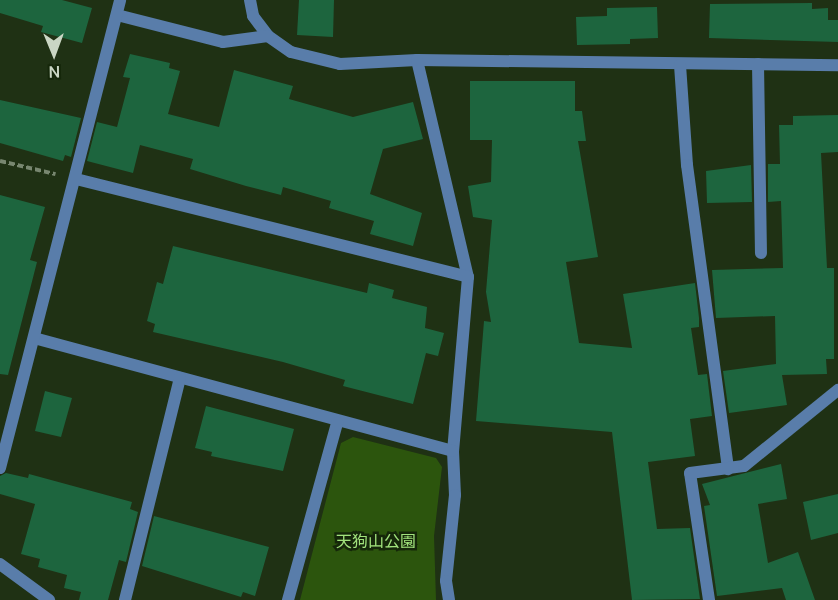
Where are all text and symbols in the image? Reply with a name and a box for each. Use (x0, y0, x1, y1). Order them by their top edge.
north arrow (24, 24, 84, 84)
text: N (48, 61, 60, 83)
park label: 天狗山公園 (336, 531, 416, 551)

